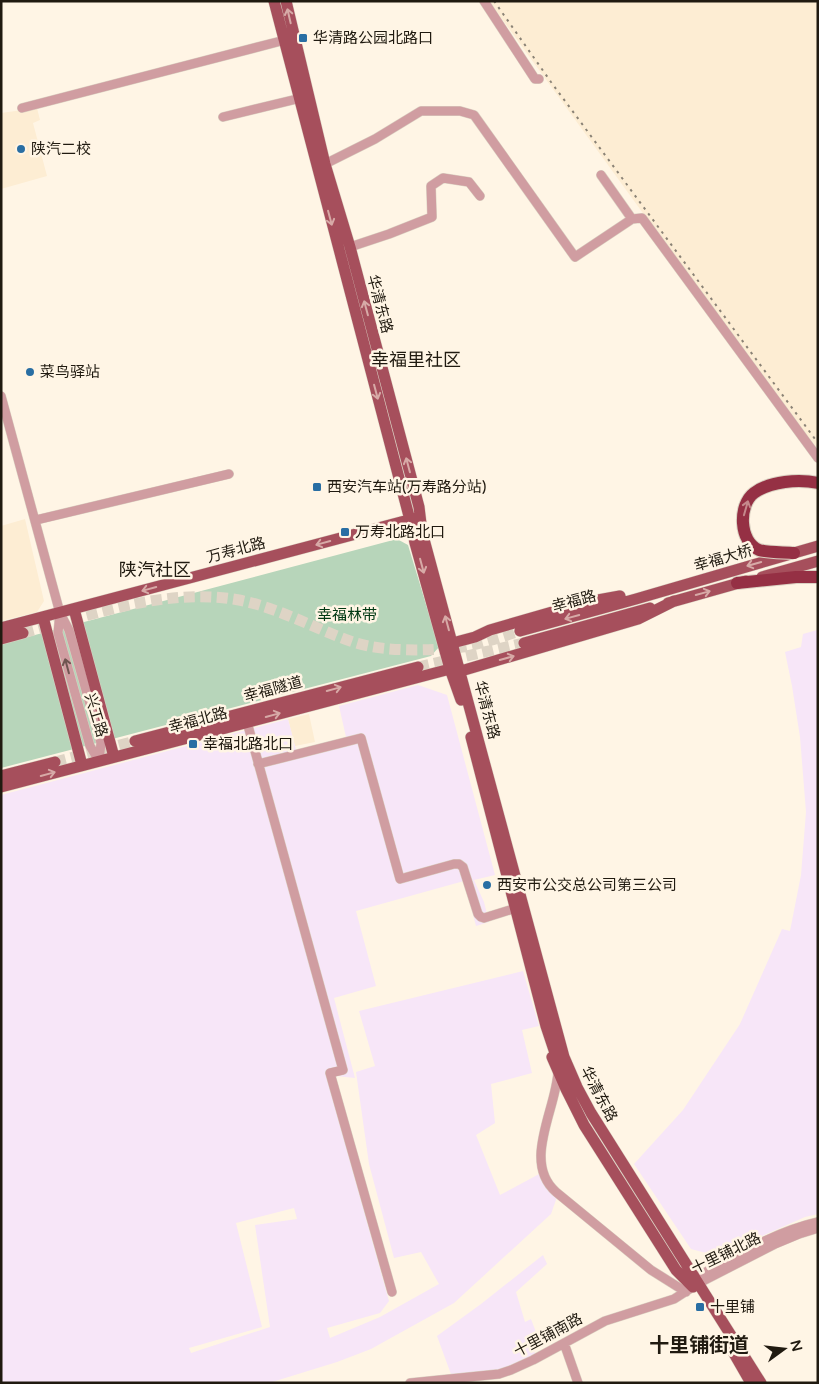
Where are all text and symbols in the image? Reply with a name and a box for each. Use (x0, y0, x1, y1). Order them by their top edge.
one-way arrow (284, 8, 293, 24)
place label: 华清路公园北路口 (313, 29, 433, 47)
marker: 华清路公园北路口 (297, 32, 309, 44)
place label: 陕汽二校 (31, 140, 91, 158)
marker: 陕汽二校 (15, 143, 27, 155)
one-way arrow (326, 209, 335, 225)
street label: 华清东路 (364, 273, 396, 335)
one-way arrow (361, 301, 370, 317)
district label: 幸福里社区 (371, 349, 461, 371)
place label: 菜鸟驿站 (40, 363, 100, 381)
marker: 菜鸟驿站 (24, 366, 36, 378)
one-way arrow (372, 383, 381, 399)
one-way arrow (403, 458, 412, 474)
place label: 西安汽车站(万寿路分站) (327, 478, 486, 496)
marker: 西安汽车站(万寿路分站) (311, 481, 323, 493)
one-way arrow (742, 500, 751, 516)
place label: 万寿北路北口 (355, 523, 445, 541)
marker: 万寿北路北口 (339, 526, 351, 538)
street label: 万寿北路 (205, 534, 267, 566)
one-way arrow (315, 538, 331, 548)
street label: 幸福大桥 (692, 541, 754, 575)
one-way arrow (417, 558, 427, 574)
district label: 陕汽社区 (119, 559, 191, 581)
one-way arrow (746, 560, 762, 570)
one-way arrow (141, 584, 157, 594)
street label: 幸福路 (550, 586, 598, 616)
one-way arrow (695, 588, 711, 597)
park label: 幸福林带 (317, 606, 377, 624)
one-way arrow (564, 612, 580, 622)
one-way arrow (442, 615, 452, 631)
one-way arrow (499, 652, 515, 662)
one-way arrow (61, 658, 71, 674)
street label: 幸福隧道 (242, 673, 304, 705)
street label: 华清东路 (471, 679, 503, 741)
one-way arrow (326, 683, 342, 693)
street label: 兴工路 (81, 691, 111, 739)
street label: 幸福北路 (167, 704, 229, 736)
one-way arrow (265, 710, 281, 720)
place label: 幸福北路北口 (203, 735, 293, 753)
marker: 幸福北路北口 (187, 738, 199, 750)
one-way arrow (40, 769, 56, 779)
place label: 西安市公交总公司第三公司 (497, 876, 677, 894)
marker: 西安市公交总公司第三公司 (481, 879, 493, 891)
street label: 华清东路 (577, 1063, 621, 1125)
street label: 十里铺北路 (688, 1228, 764, 1278)
place label: 十里铺 (710, 1298, 755, 1316)
marker: 十里铺 (694, 1301, 706, 1313)
street label: 十里铺南路 (511, 1309, 585, 1361)
north arrow (759, 1324, 809, 1374)
district label: 十里铺街道 (649, 1334, 749, 1358)
text: N (786, 1338, 806, 1353)

